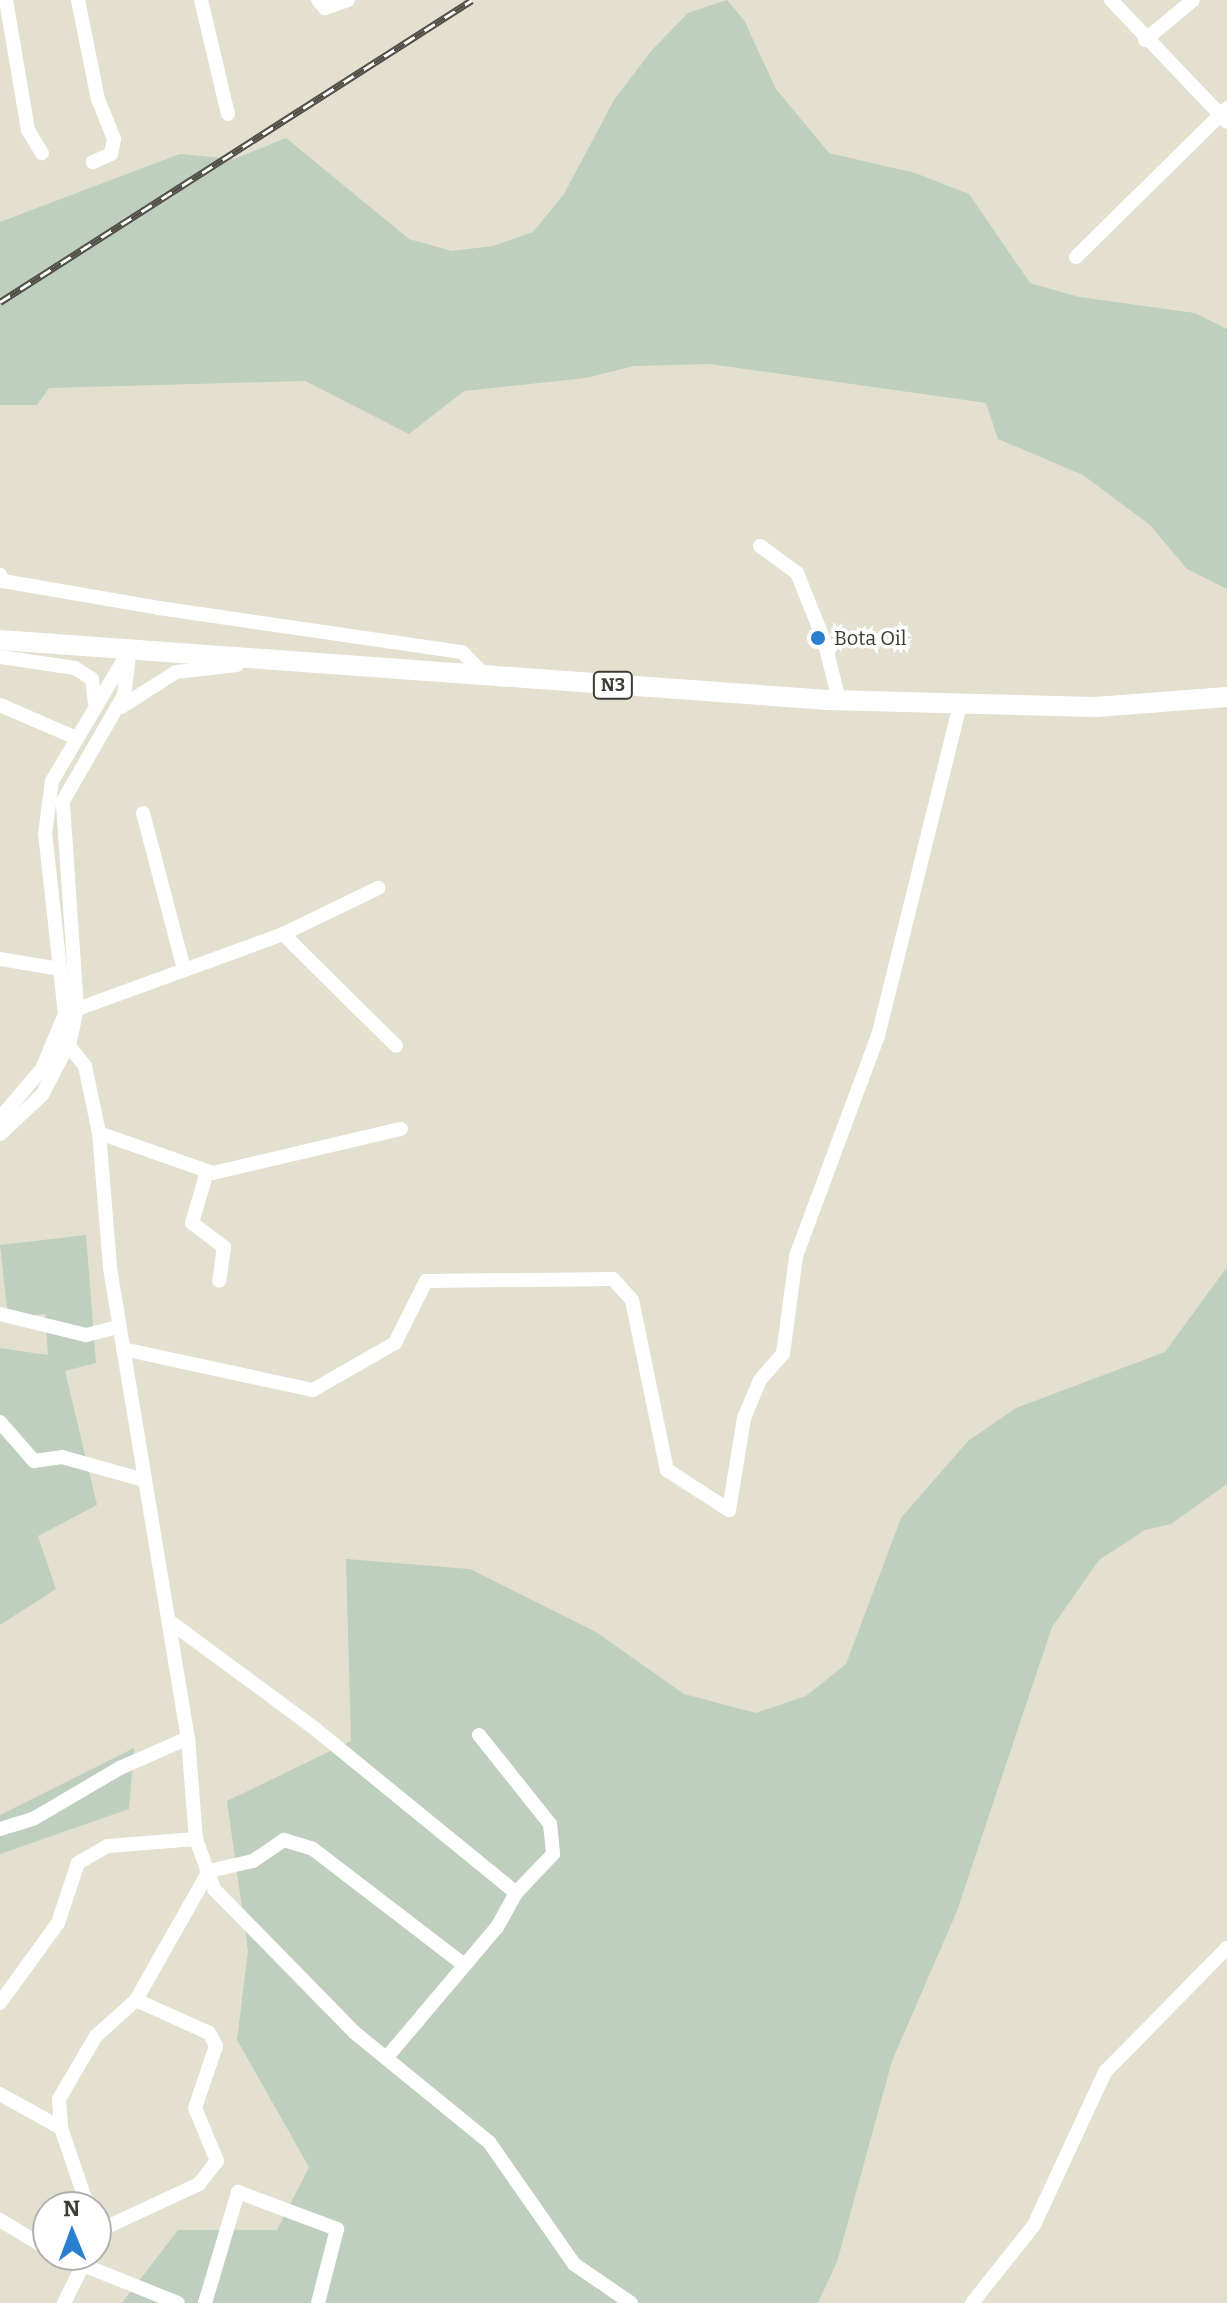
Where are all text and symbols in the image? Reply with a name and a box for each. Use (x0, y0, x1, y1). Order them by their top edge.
place label: Bota Oil (834, 626, 906, 650)
marker: Bota Oil (809, 629, 827, 647)
road number: N3 (591, 671, 635, 699)
north arrow (32, 2191, 112, 2271)
text: N (63, 2195, 80, 2222)

